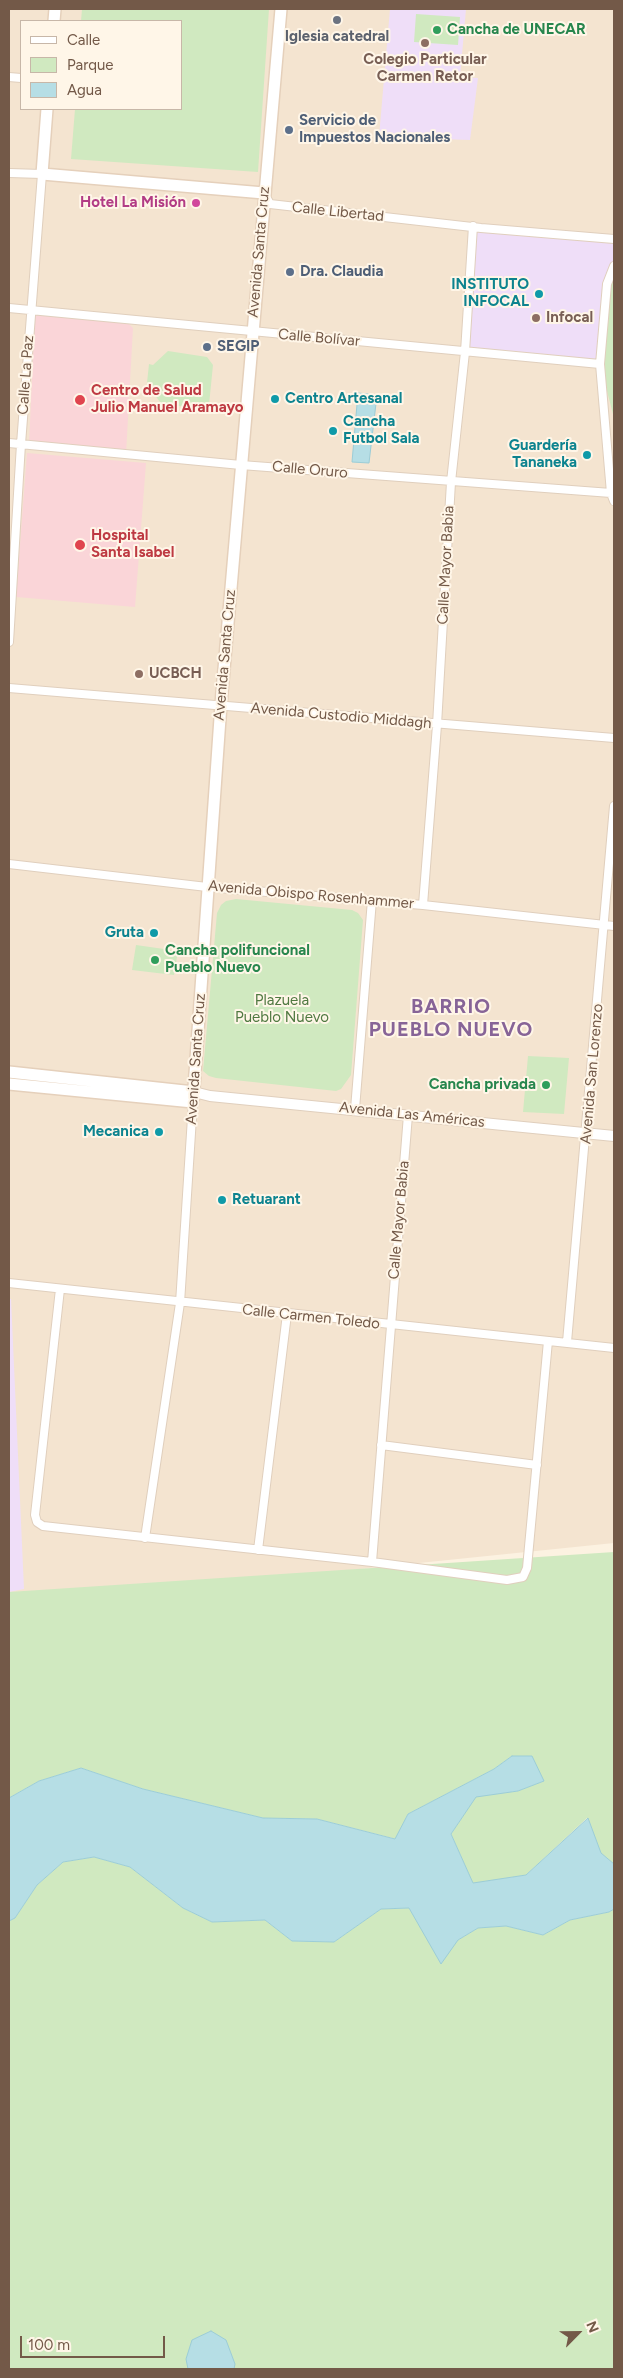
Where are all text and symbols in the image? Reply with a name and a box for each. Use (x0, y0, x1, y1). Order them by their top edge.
marker: Iglesia catedral (331, 14, 343, 26)
legend (20, 20, 182, 110)
place label: Cancha de UNECAR (447, 21, 586, 39)
marker: Cancha de UNECAR (431, 24, 443, 36)
place label: Iglesia catedral (285, 28, 389, 46)
text: Calle (67, 31, 100, 49)
marker: Colegio Particular Carmen Retor (419, 37, 431, 49)
place label: Colegio Particular Carmen Retor (363, 51, 487, 86)
text: Parque (67, 56, 114, 74)
text: Agua (67, 81, 102, 99)
place label: Servicio de Impuestos Nacionales (299, 112, 450, 147)
marker: Servicio de Impuestos Nacionales (283, 124, 295, 136)
street label: Avenida Santa Cruz (244, 186, 274, 318)
place label: Hotel La Misión (80, 194, 186, 212)
marker: Hotel La Misión (190, 197, 202, 209)
street label: Calle Libertad (291, 198, 385, 226)
place label: Dra. Claudia (300, 263, 383, 281)
marker: Dra. Claudia (284, 266, 296, 278)
place label: INSTITUTO INFOCAL (451, 276, 529, 311)
marker: INSTITUTO INFOCAL (533, 288, 545, 300)
place label: Infocal (546, 309, 593, 327)
marker: Infocal (530, 312, 542, 324)
street label: Calle Bolívar (277, 325, 361, 351)
street label: Calle La Paz (14, 335, 38, 415)
place label: SEGIP (217, 338, 259, 356)
marker: SEGIP (201, 341, 213, 353)
place label: Centro de Salud Julio Manuel Aramayo (91, 382, 244, 417)
place label: Centro Artesanal (285, 390, 402, 408)
marker: Centro de Salud Julio Manuel Aramayo (73, 393, 87, 407)
marker: Centro Artesanal (269, 393, 281, 405)
place label: Cancha Futbol Sala (343, 413, 419, 448)
marker: Cancha Futbol Sala (327, 425, 339, 437)
place label: Guardería Tananeka (509, 437, 577, 472)
marker: Guardería Tananeka (581, 449, 593, 461)
street label: Calle Oruro (271, 458, 349, 482)
street label: Calle Mayor Babia (434, 505, 458, 625)
place label: Hospital Santa Isabel (91, 527, 174, 562)
marker: Hospital Santa Isabel (73, 538, 87, 552)
street label: Avenida Santa Cruz (210, 589, 240, 721)
place label: UCBCH (149, 665, 202, 683)
marker: UCBCH (133, 668, 145, 680)
street label: Avenida Custodio Middagh (250, 699, 432, 733)
street label: Avenida Obispo Rosenhammer (207, 877, 415, 913)
place label: Gruta (105, 924, 144, 942)
marker: Gruta (148, 927, 160, 939)
place label: Cancha polifuncional Pueblo Nuevo (165, 942, 310, 977)
marker: Cancha polifuncional Pueblo Nuevo (149, 954, 161, 966)
park label: Plazuela Pueblo Nuevo (235, 992, 329, 1027)
street label: Avenida Santa Cruz (182, 993, 210, 1125)
district label: BARRIO PUEBLO NUEVO (367, 995, 535, 1042)
street label: Avenida San Lorenzo (577, 1003, 607, 1145)
place label: Cancha privada (429, 1076, 536, 1094)
marker: Cancha privada (540, 1079, 552, 1091)
street label: Avenida Las Américas (338, 1098, 486, 1132)
place label: Mecanica (83, 1123, 149, 1141)
marker: Mecanica (153, 1126, 165, 1138)
street label: Calle Mayor Babia (385, 1160, 413, 1280)
place label: Retuarant (232, 1191, 301, 1209)
marker: Retuarant (216, 1194, 228, 1206)
street label: Calle Carmen Toledo (241, 1301, 381, 1333)
north arrow (553, 2308, 603, 2358)
text: N (582, 2319, 602, 2335)
scale bar (22, 2326, 168, 2358)
text: 100 m (28, 2336, 70, 2354)

